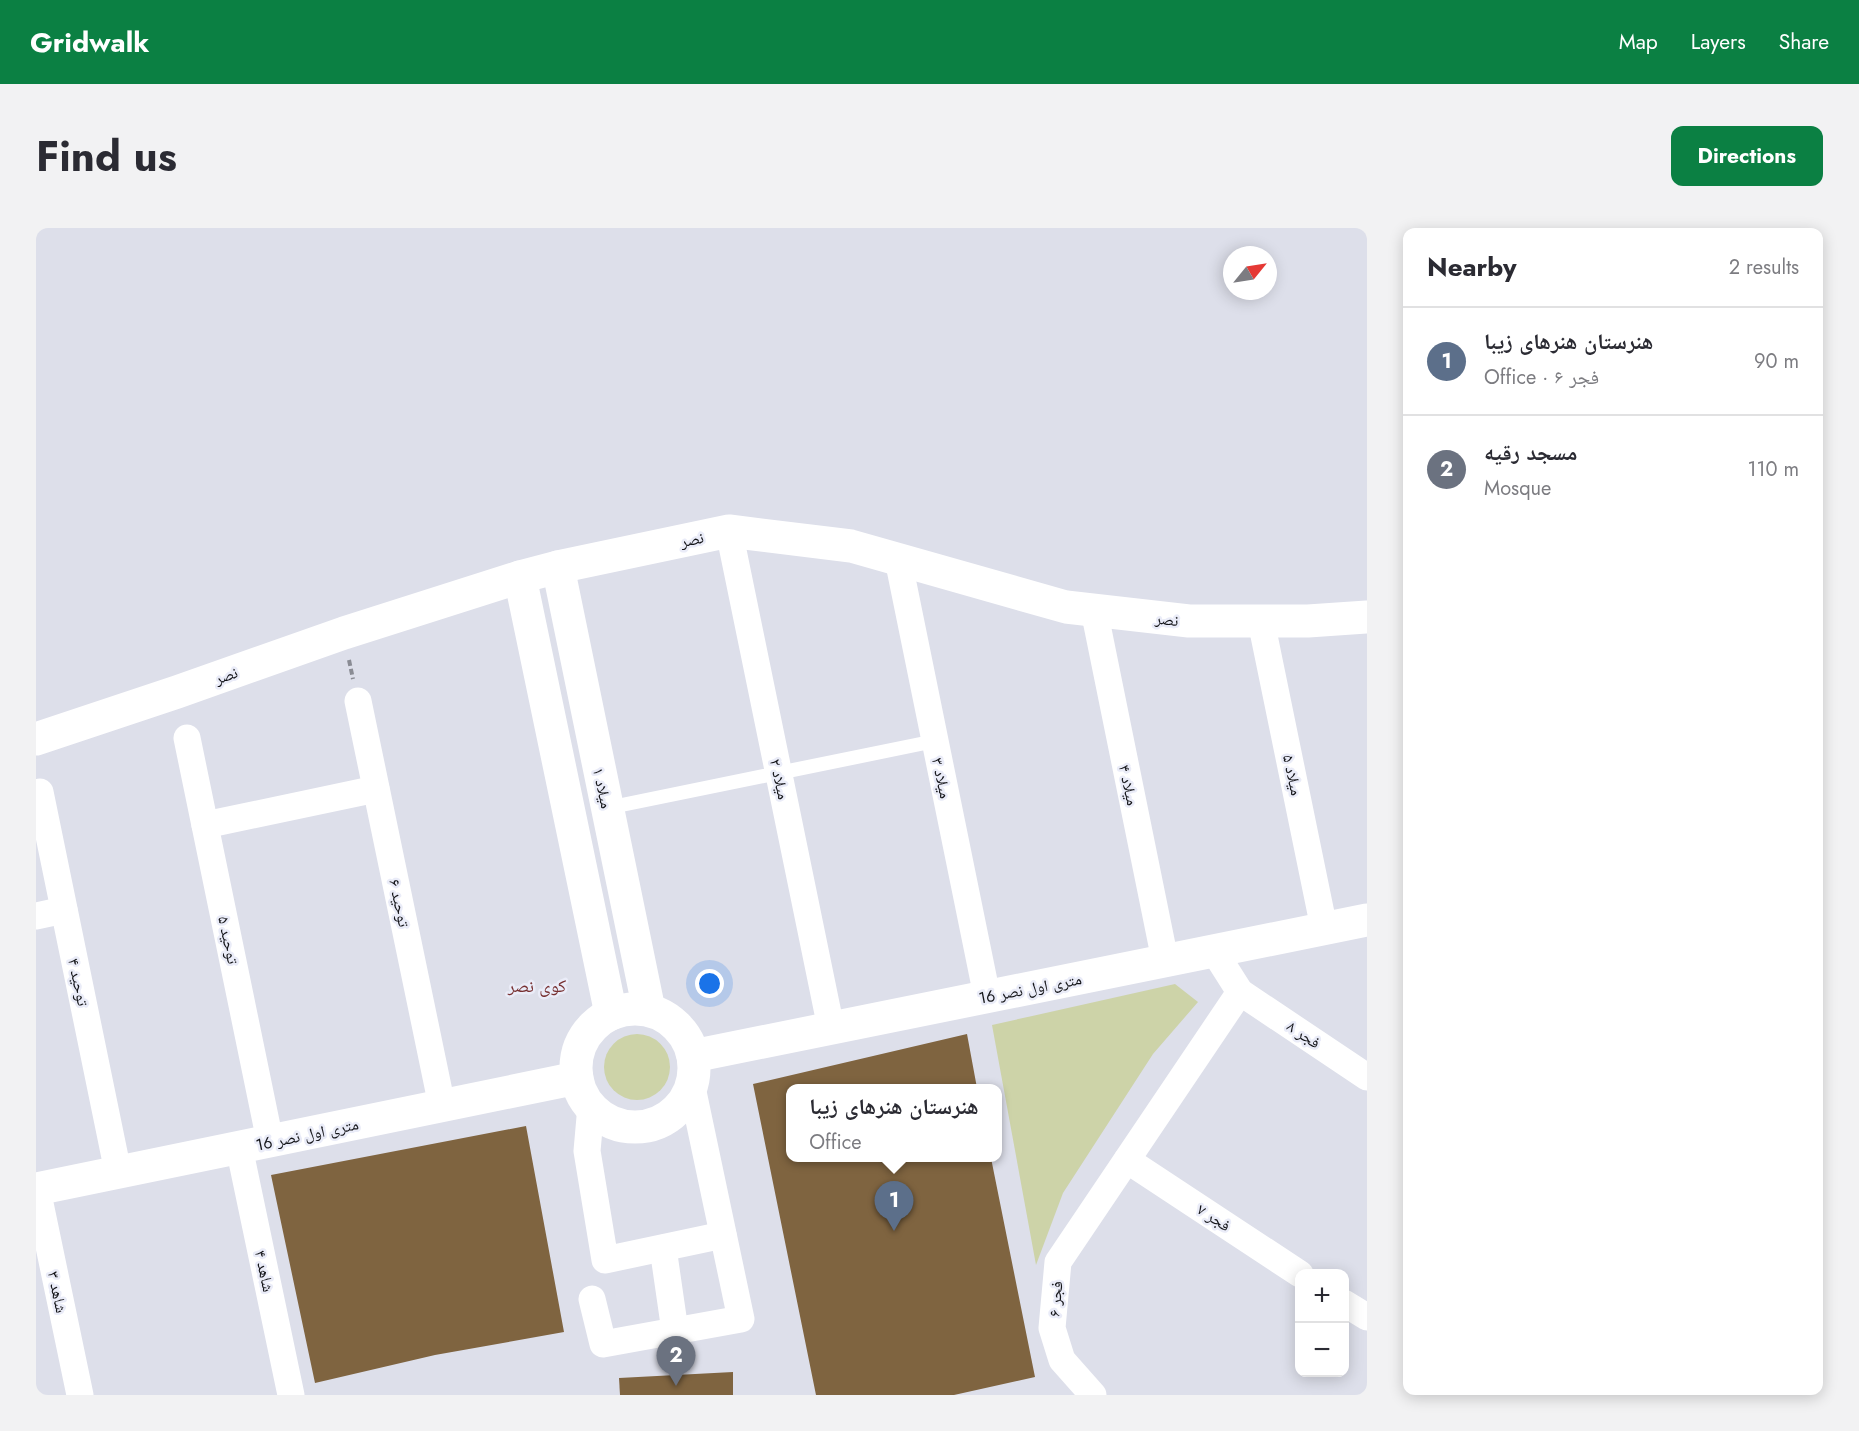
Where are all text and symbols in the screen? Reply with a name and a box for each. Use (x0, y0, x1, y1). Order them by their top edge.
text: Gridwalk (30, 22, 149, 63)
text: Map (1619, 27, 1658, 57)
text: Layers (1691, 27, 1746, 57)
text: Share (1779, 27, 1829, 57)
text: Find us (36, 126, 177, 187)
button: Directions (1671, 126, 1823, 186)
north arrow (1223, 246, 1277, 300)
text: Nearby (1427, 248, 1516, 286)
text: 2 results (1729, 253, 1799, 282)
text: هنرستان هنرهای زیبا (1484, 325, 1653, 357)
text: 1 (1441, 347, 1452, 376)
text: 90 m (1754, 347, 1799, 376)
text: Office · فجر ۶ (1484, 363, 1599, 392)
text: مسجد رقیه (1484, 436, 1577, 468)
text: 2 (1440, 455, 1453, 484)
text: 110 m (1747, 455, 1799, 484)
text: Mosque (1484, 474, 1551, 503)
street label: نصر (677, 526, 706, 553)
street label: نصر (1153, 607, 1180, 632)
street label: نصر (210, 661, 241, 691)
street label: میلاد ۵ (1277, 752, 1308, 798)
street label: میلاد ۳ (926, 755, 957, 801)
street label: میلاد ۲ (764, 756, 795, 802)
street label: میلاد ۴ (1113, 762, 1144, 808)
street label: میلاد ۱ (587, 765, 618, 811)
street label: توحید ۶ (383, 877, 416, 929)
street label: توحید ۵ (212, 914, 245, 966)
street label: توحید ۴ (62, 956, 95, 1008)
street label: 16 متری اول نصر (977, 967, 1084, 1010)
your location (695, 969, 724, 998)
district label: کوی نصر (507, 973, 567, 999)
street label: فجر ۸ (1282, 1015, 1325, 1054)
popup (786, 1084, 1002, 1162)
text: هنرستان هنرهای زیبا (809, 1090, 979, 1122)
street label: 16 متری اول نصر (254, 1112, 361, 1157)
text: Office (809, 1128, 862, 1157)
pin: 1 (874, 1182, 914, 1231)
street label: فجر ۷ (1192, 1198, 1235, 1237)
street label: شاهد ۴ (249, 1248, 280, 1294)
street label: شاهد ۳ (42, 1269, 73, 1315)
map controls (1295, 1269, 1349, 1377)
button: + (1295, 1269, 1349, 1323)
street label: فجر ۶ (1042, 1280, 1069, 1318)
button: − (1295, 1323, 1349, 1377)
pin: 2 (656, 1336, 696, 1386)

